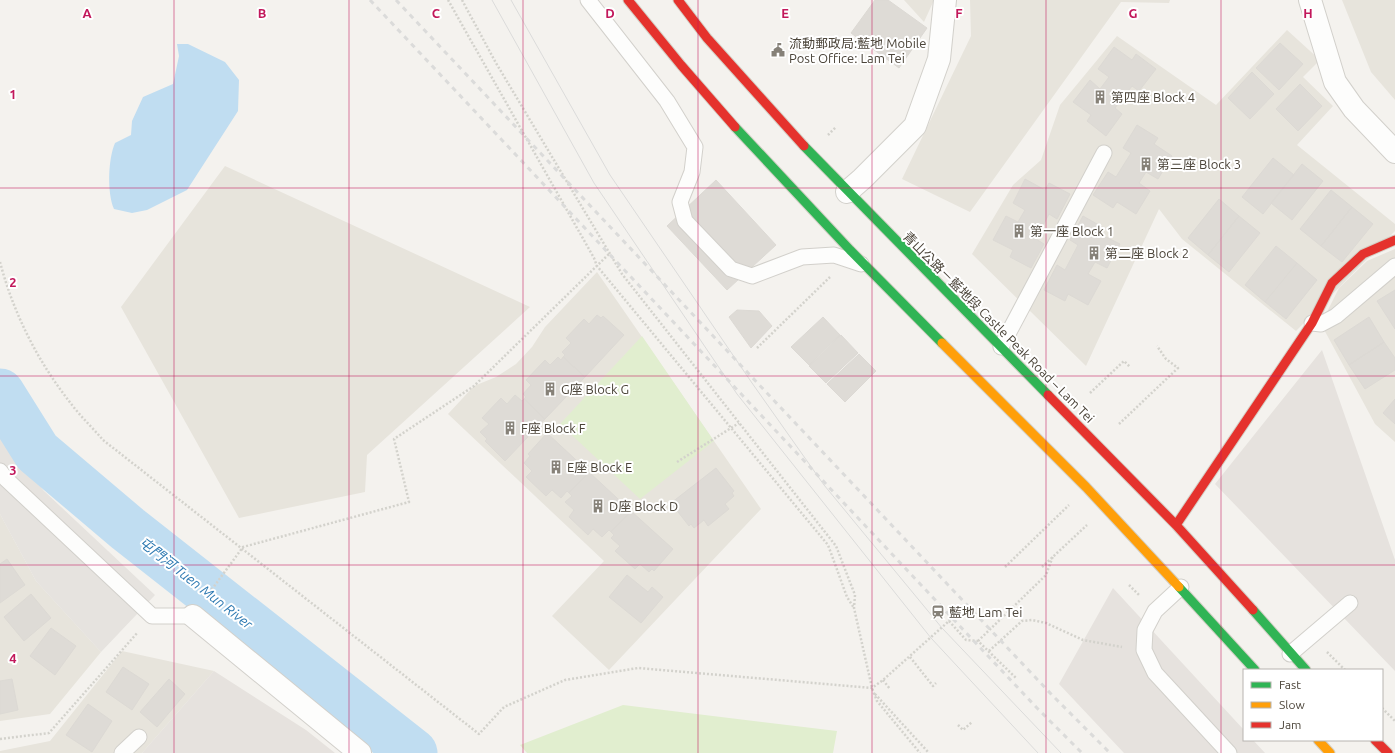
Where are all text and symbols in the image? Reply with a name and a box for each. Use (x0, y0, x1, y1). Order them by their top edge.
text: A (82, 6, 92, 20)
text: B (258, 6, 267, 20)
text: C (432, 6, 441, 20)
text: D (605, 6, 615, 20)
text: E (781, 6, 789, 20)
text: F (955, 6, 963, 20)
text: G (1129, 6, 1138, 20)
text: H (1303, 6, 1313, 20)
place label: 流動郵政局:藍地 Mobile Post Office: Lam Tei (789, 36, 926, 65)
public building icon: 流動郵政局:藍地 Mobile Post Office: Lam Tei (770, 42, 786, 58)
text: 1 (9, 87, 17, 101)
building icon: 第四座 Block 4 (1092, 89, 1108, 105)
place label: 第四座 Block 4 (1111, 90, 1195, 104)
building icon: 第三座 Block 3 (1138, 156, 1154, 172)
place label: 第三座 Block 3 (1157, 157, 1241, 171)
building icon: 第一座 Block 1 (1011, 223, 1027, 239)
place label: 第一座 Block 1 (1030, 224, 1114, 238)
street label: 青山公路－藍地段 Castle Peak Road – Lam Tei (901, 229, 1097, 425)
building icon: 第二座 Block 2 (1086, 245, 1102, 261)
place label: 第二座 Block 2 (1105, 246, 1189, 260)
text: 2 (9, 275, 17, 289)
building icon: G座 Block G (542, 381, 558, 397)
place label: G座 Block G (561, 382, 629, 396)
building icon: F座 Block F (502, 420, 518, 436)
place label: F座 Block F (521, 421, 586, 435)
building icon: E座 Block E (548, 459, 564, 475)
place label: E座 Block E (567, 460, 632, 474)
text: 3 (9, 463, 17, 477)
building icon: D座 Block D (590, 498, 606, 514)
place label: D座 Block D (609, 499, 678, 513)
water label: 屯門河 Tuen Mun River (136, 534, 256, 633)
station icon: 藍地 Lam Tei (930, 604, 946, 620)
place label: 藍地 Lam Tei (949, 605, 1022, 619)
text: 4 (9, 651, 17, 665)
legend (1243, 669, 1383, 741)
text: Fast (1279, 678, 1301, 691)
text: Slow (1279, 698, 1305, 711)
text: Jam (1279, 718, 1301, 731)

